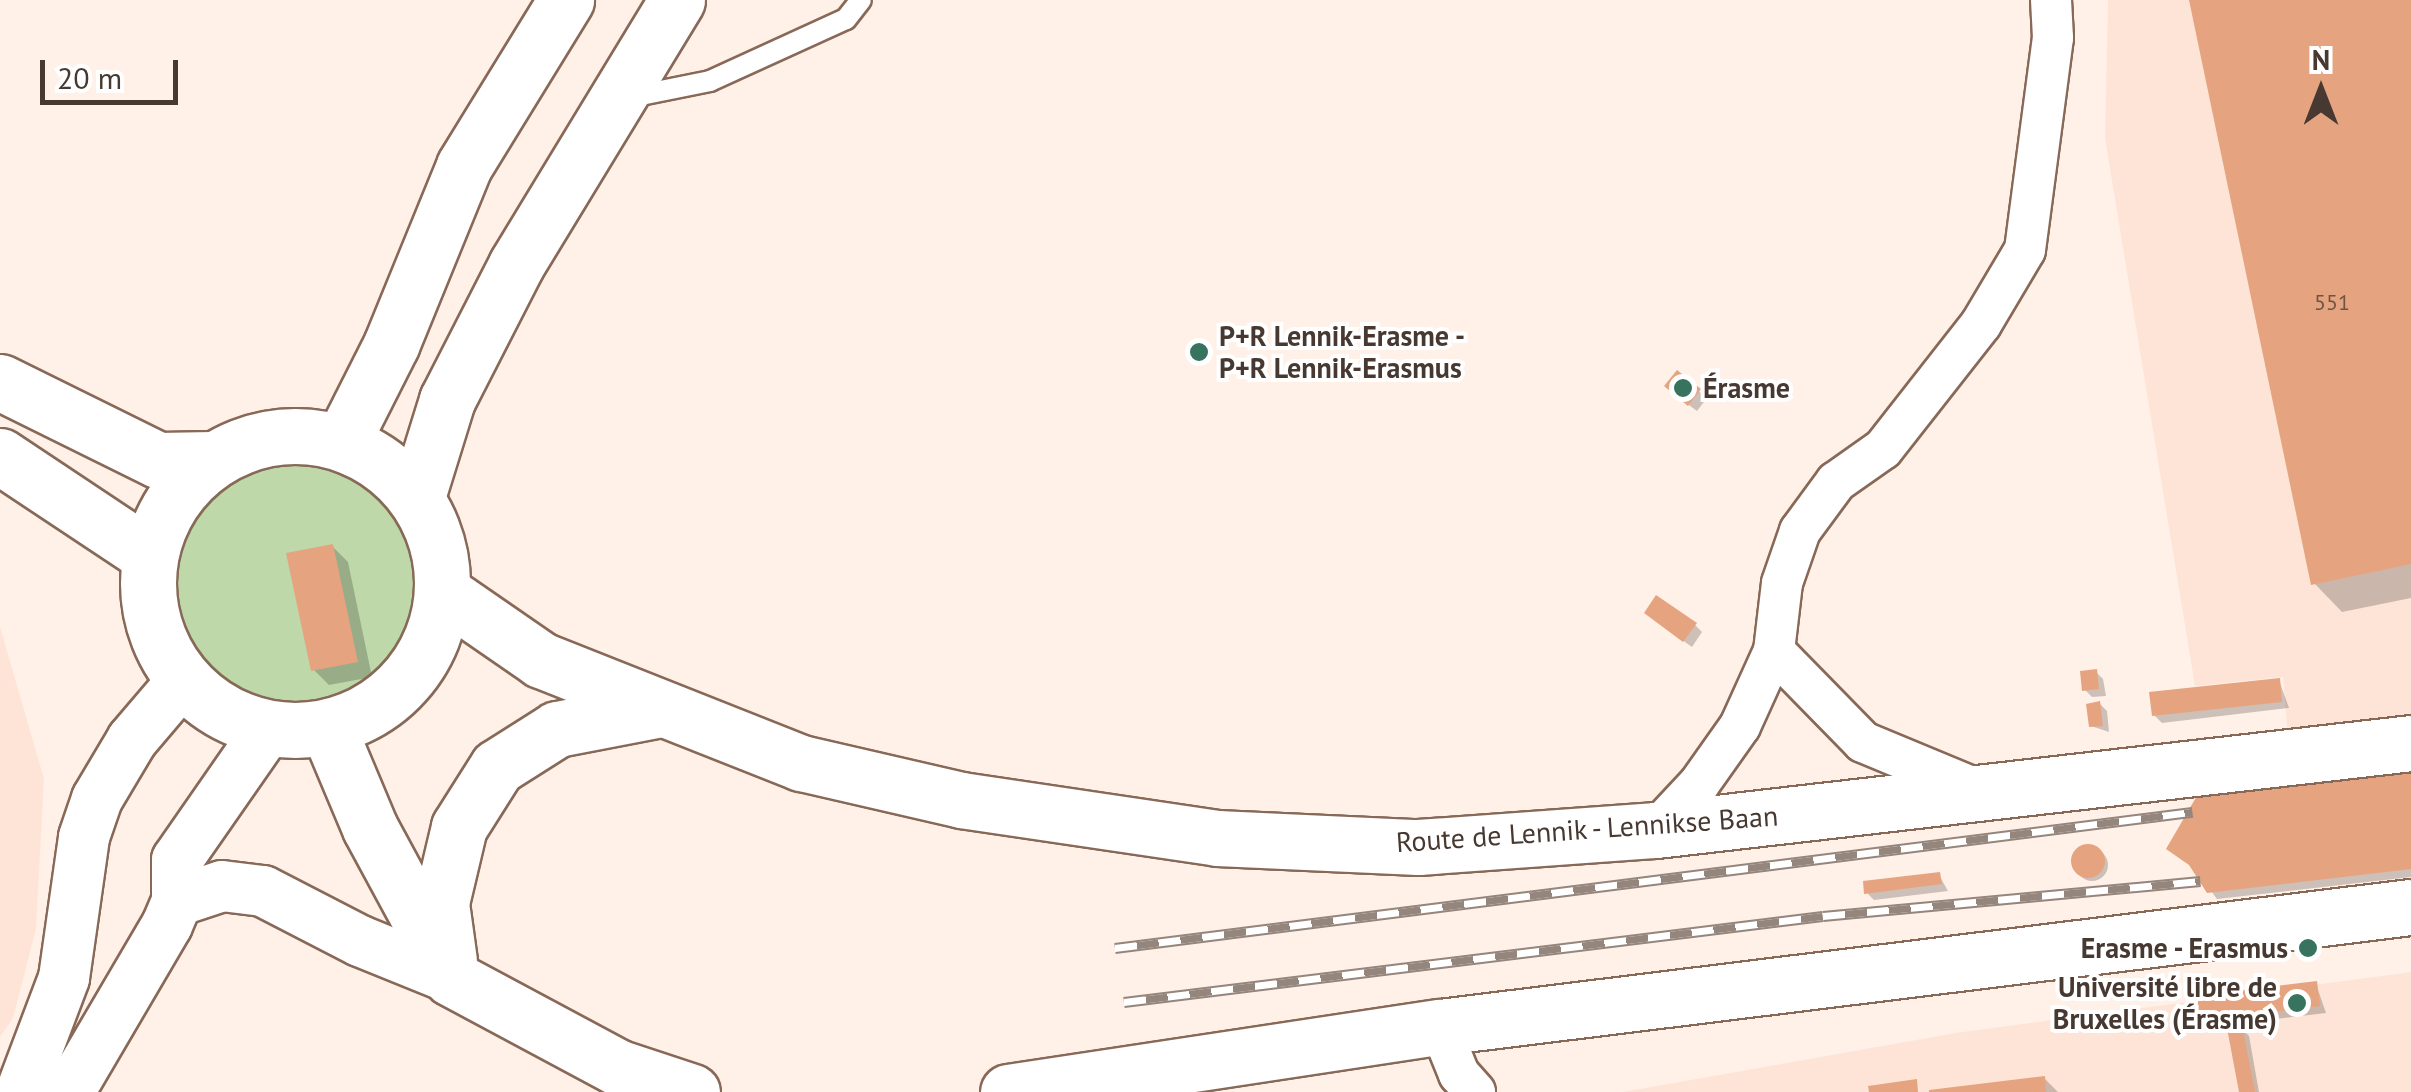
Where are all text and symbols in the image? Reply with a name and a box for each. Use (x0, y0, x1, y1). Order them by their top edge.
scale bar (45, 40, 182, 102)
north arrow (2271, 40, 2371, 140)
text: N (2312, 41, 2330, 78)
text: 20 m (57, 58, 122, 97)
house number: 551 (2314, 290, 2350, 316)
place label: P+R Lennik-Erasme - P+R Lennik-Erasmus (1219, 319, 1466, 385)
marker: P+R Lennik-Erasme - P+R Lennik-Erasmus (1188, 341, 1210, 363)
place label: Érasme (1703, 371, 1790, 405)
marker: Érasme (1672, 377, 1694, 399)
street label: Route de Lennik - Lennikse Baan (1392, 799, 1782, 859)
place label: Erasme - Erasmus (2077, 931, 2288, 965)
marker: Erasme - Erasmus (2297, 937, 2319, 959)
place label: Université libre de Bruxelles (Érasme) (2053, 970, 2277, 1036)
marker: Université libre de Bruxelles (Érasme) (2286, 992, 2308, 1014)

